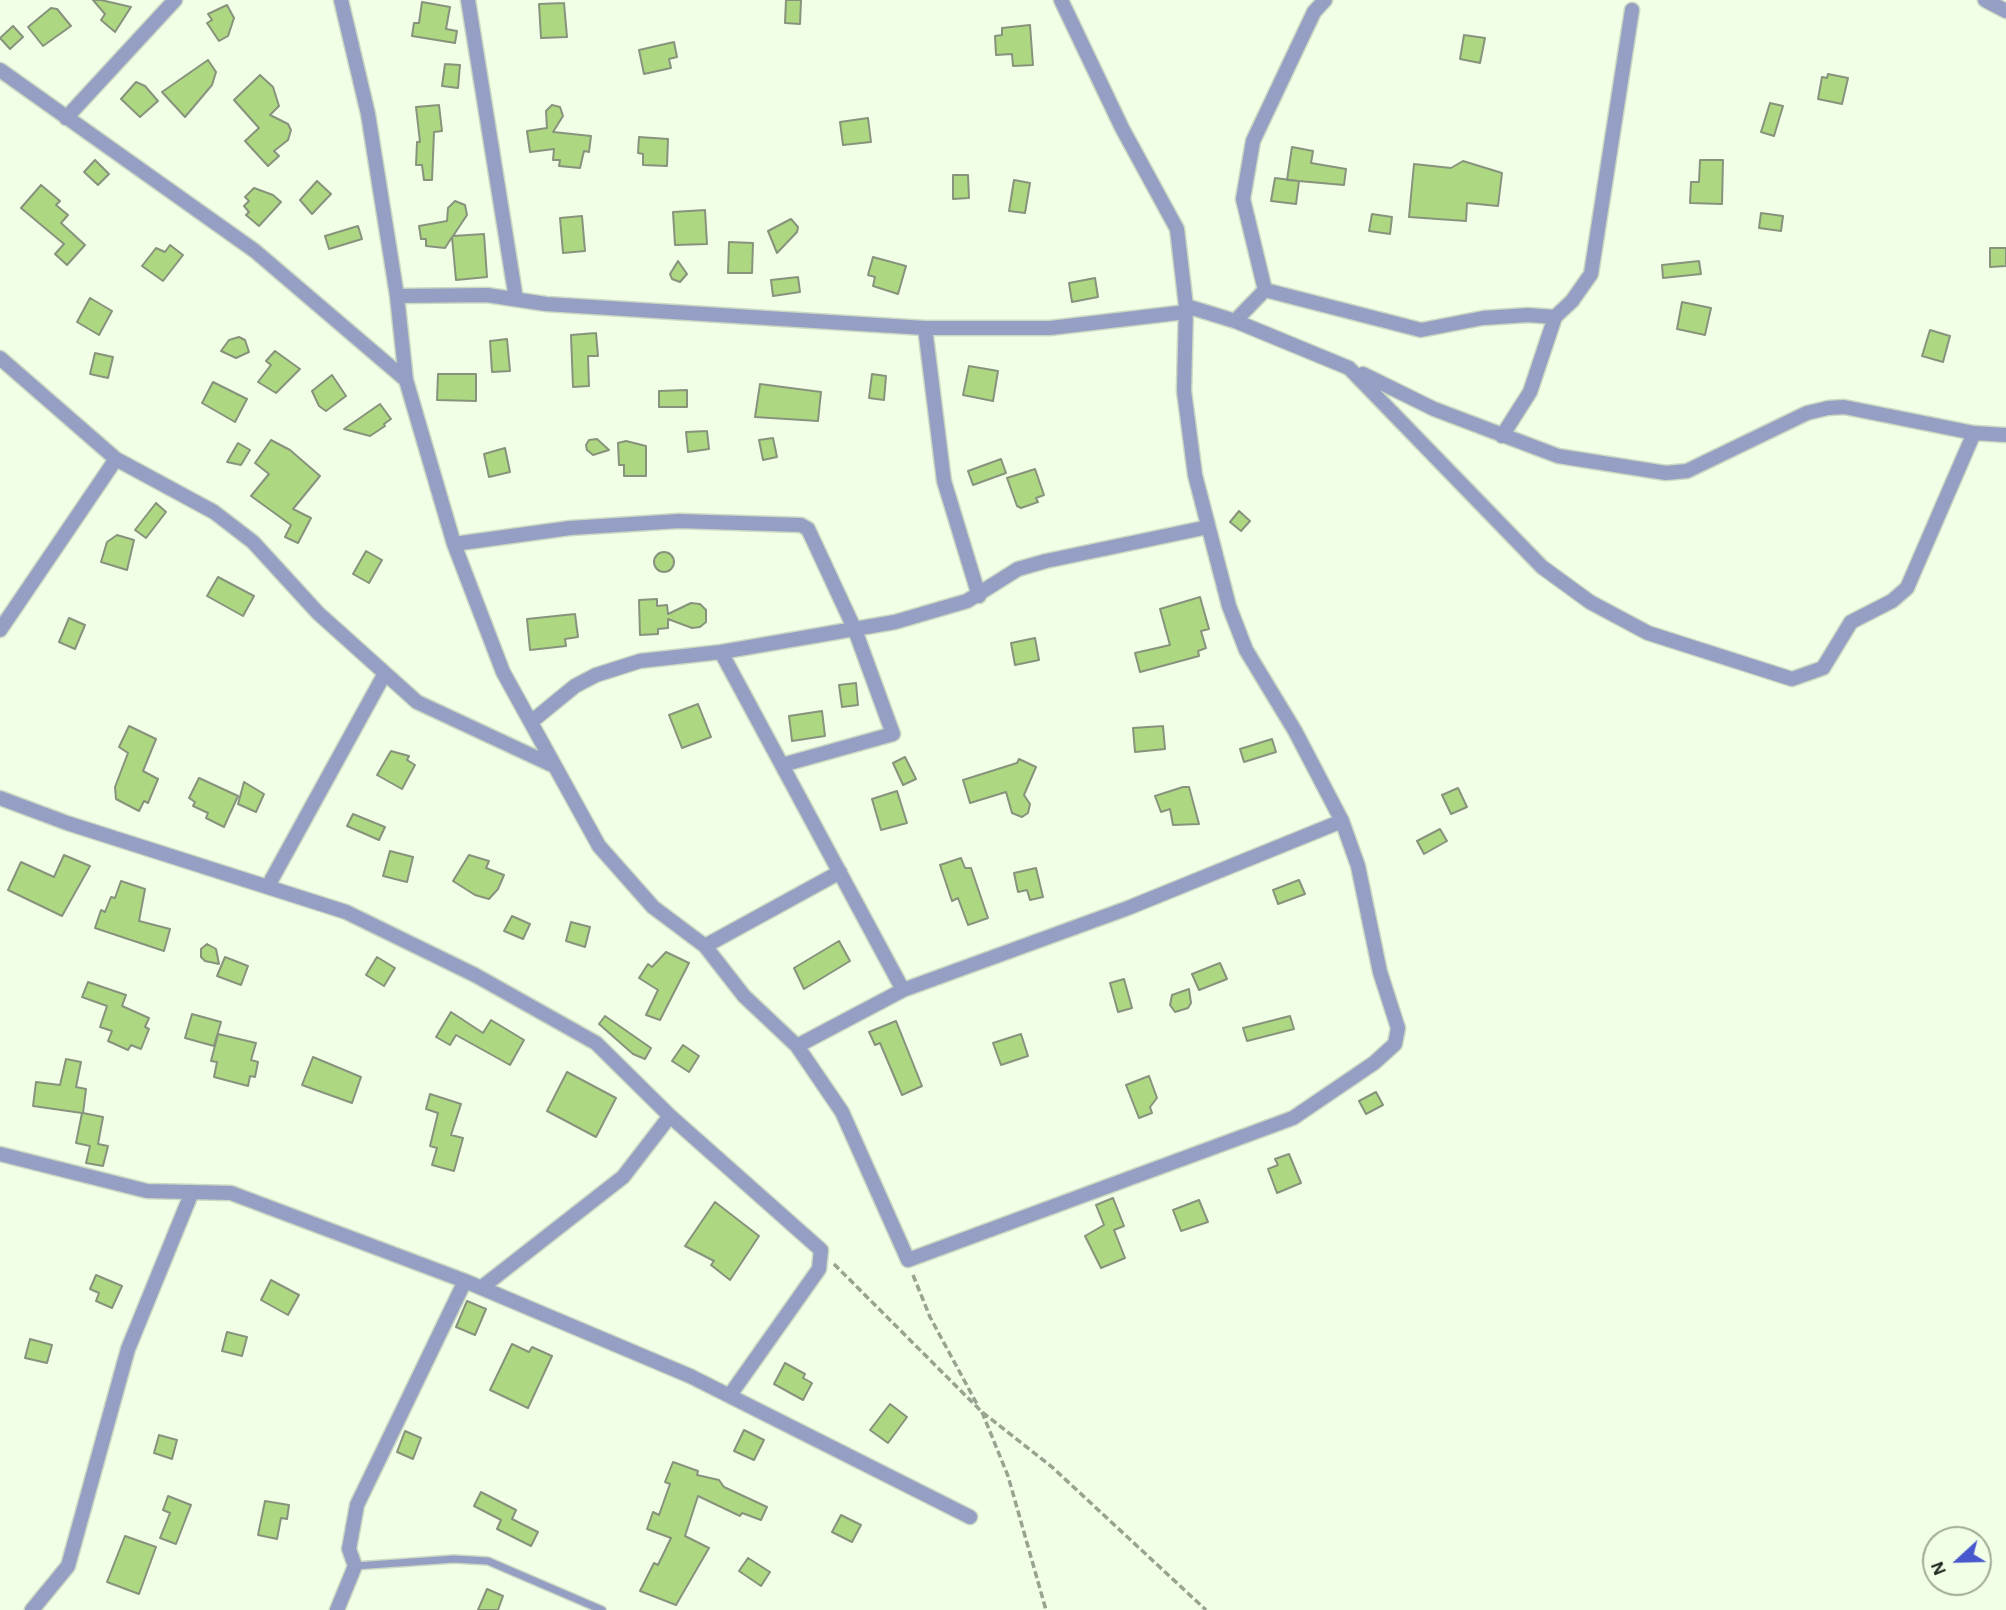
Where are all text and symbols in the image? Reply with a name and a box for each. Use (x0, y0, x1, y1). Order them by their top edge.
north arrow (1922, 1526, 1992, 1596)
text: N (1928, 1559, 1950, 1578)

